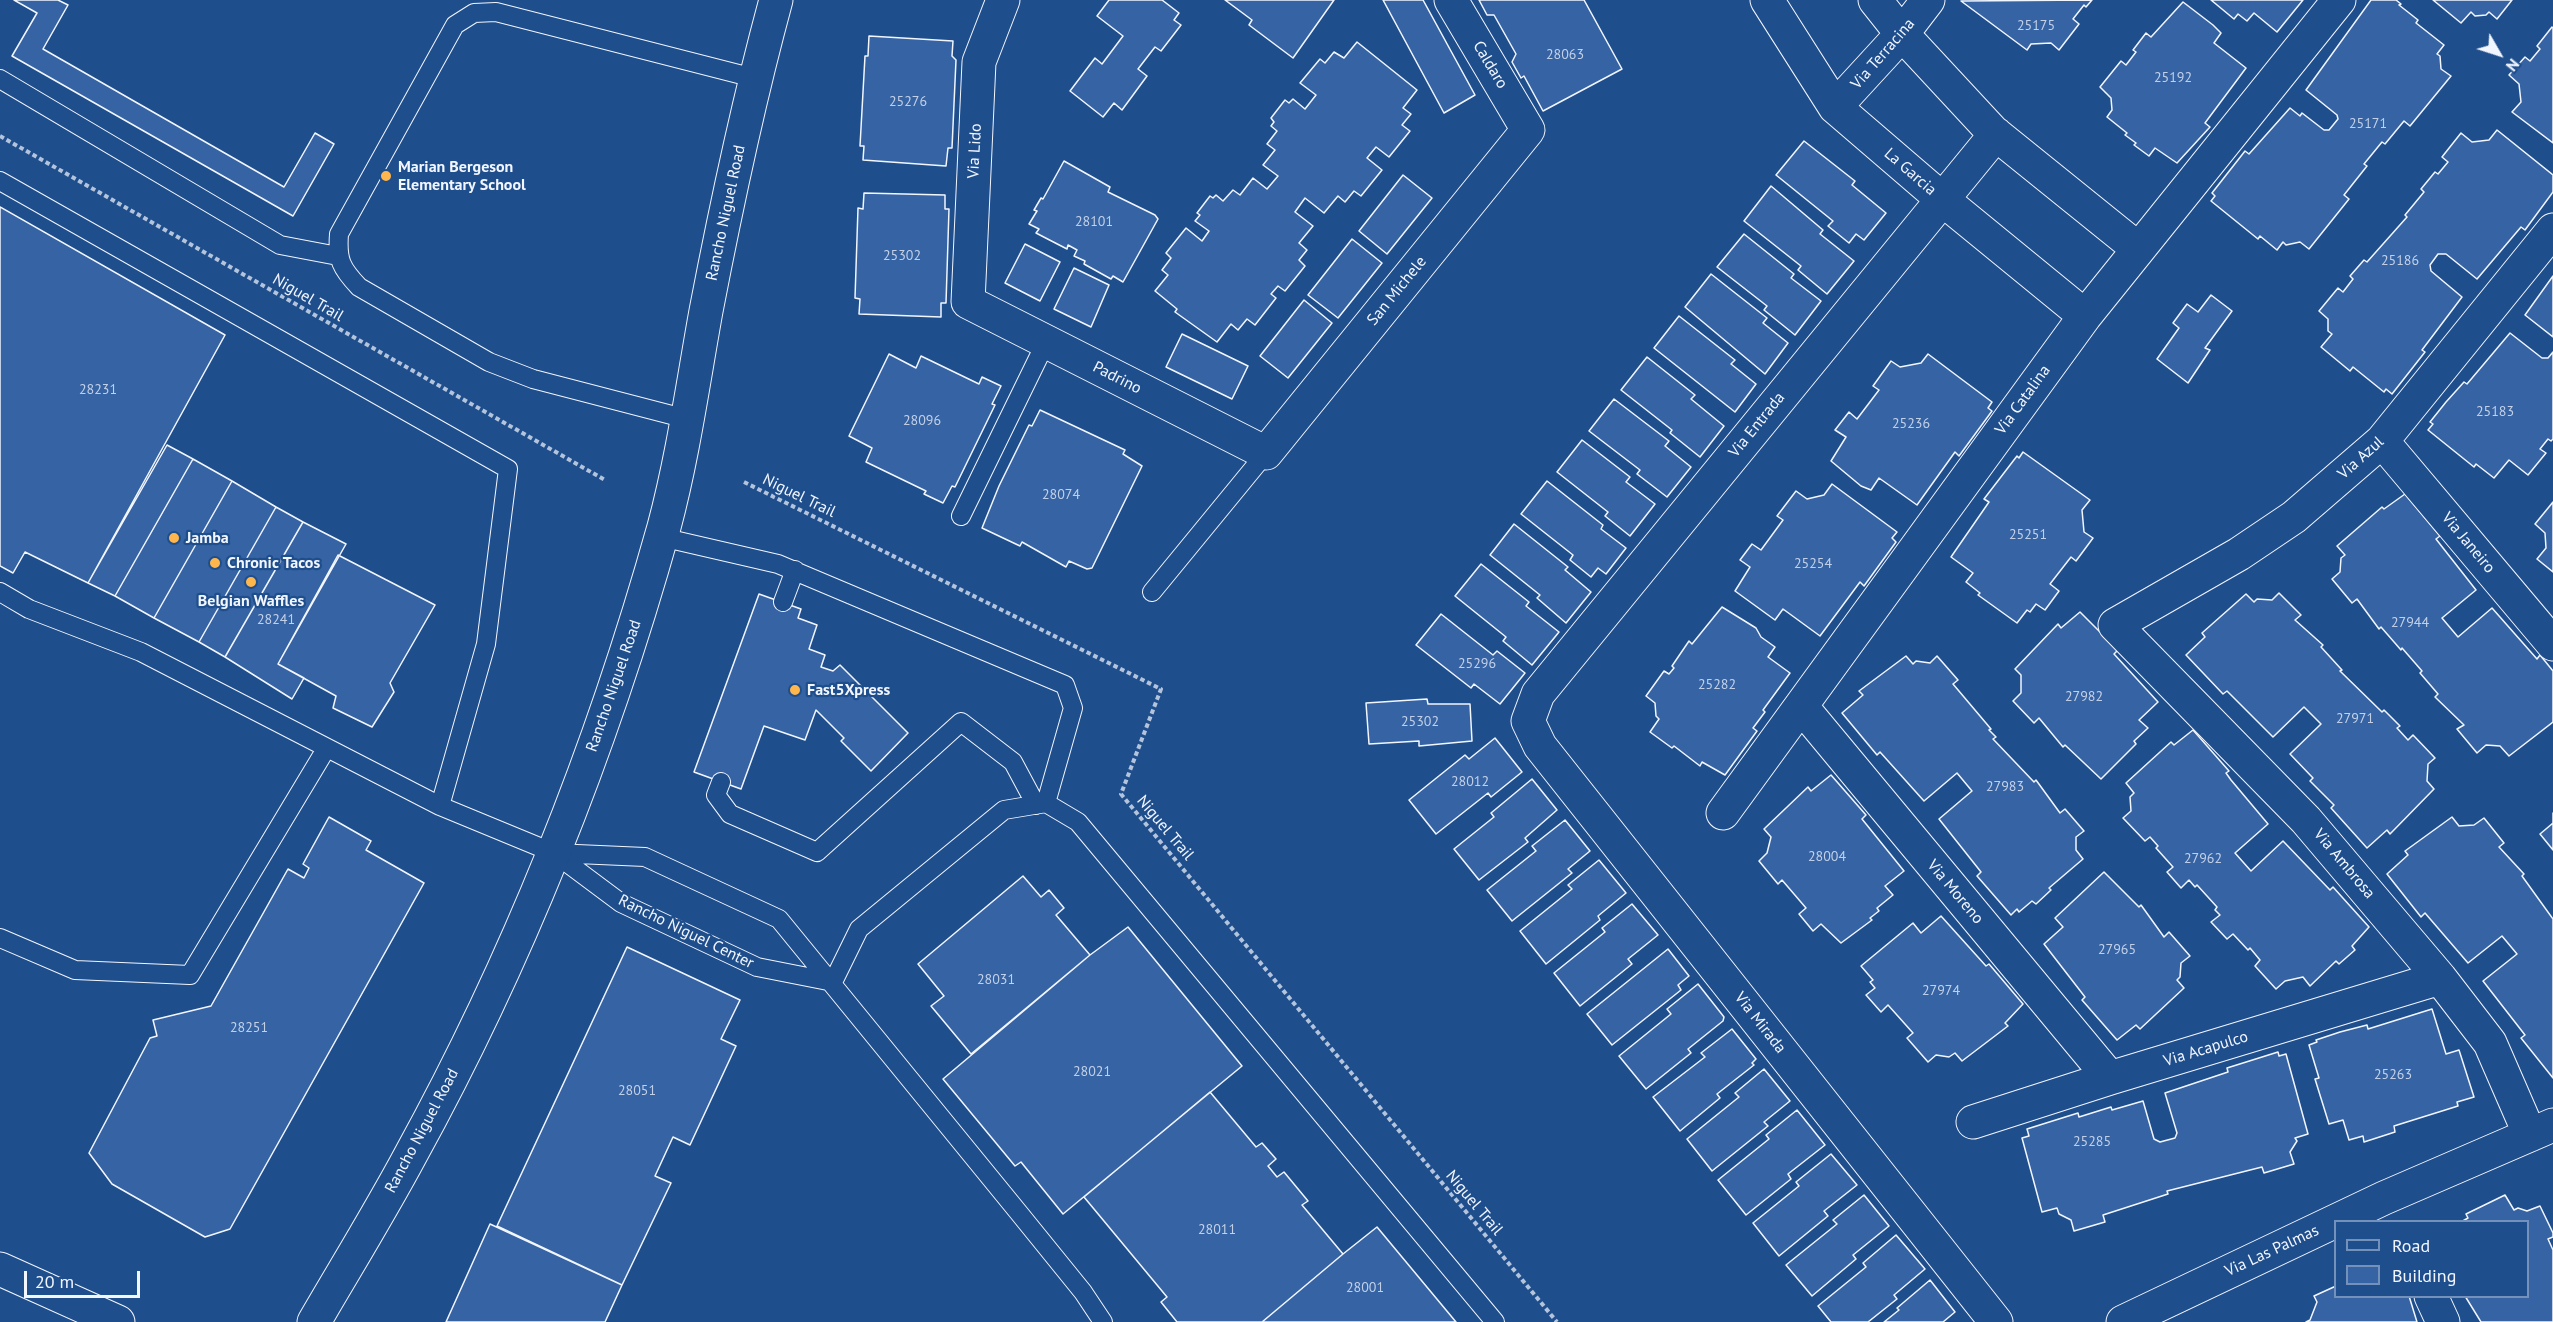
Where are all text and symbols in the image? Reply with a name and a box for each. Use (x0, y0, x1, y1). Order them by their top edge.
street label: Via Terracina (1847, 15, 1919, 93)
house number: 25175 (2017, 18, 2055, 34)
north arrow (2469, 24, 2529, 84)
street label: Caldaro (1468, 38, 1512, 92)
house number: 28063 (1546, 47, 1584, 63)
text: N (2502, 55, 2524, 76)
house number: 25192 (2154, 70, 2192, 86)
house number: 25276 (889, 94, 927, 110)
house number: 25171 (2349, 116, 2387, 132)
street label: Via Lido (964, 123, 986, 179)
street label: Rancho Niguel Road (702, 143, 750, 283)
street label: La Garcia (1880, 144, 1940, 200)
place label: Marian Bergeson Elementary School (398, 157, 526, 195)
marker: Marian Bergeson Elementary School (379, 169, 393, 183)
house number: 28101 (1075, 214, 1113, 230)
house number: 25302 (883, 248, 921, 264)
street label: San Michele (1363, 253, 1431, 329)
house number: 25186 (2381, 253, 2419, 269)
street label: Niguel Trail (269, 270, 347, 326)
street label: Padrino (1089, 358, 1145, 398)
street label: Via Catalina (1991, 361, 2055, 439)
house number: 28231 (79, 382, 117, 398)
street label: Via Entrada (1725, 389, 1789, 461)
house number: 25183 (2476, 404, 2514, 420)
house number: 28096 (903, 413, 941, 429)
house number: 25236 (1892, 416, 1930, 432)
street label: Via Azul (2334, 432, 2388, 484)
street label: Niguel Trail (759, 470, 839, 522)
house number: 28074 (1042, 487, 1080, 503)
street label: Via Janeiro (2437, 509, 2499, 577)
house number: 25251 (2009, 527, 2047, 543)
place label: Jamba (186, 528, 229, 548)
marker: Jamba (167, 531, 181, 545)
place label: Chronic Tacos (227, 553, 320, 573)
marker: Chronic Tacos (208, 556, 222, 570)
house number: 25254 (1794, 556, 1832, 572)
marker: Belgian Waffles (244, 575, 258, 589)
place label: Belgian Waffles (198, 591, 304, 611)
house number: 28241 (257, 612, 295, 628)
house number: 27944 (2391, 615, 2429, 631)
street label: Rancho Niguel Road (582, 618, 646, 754)
house number: 25296 (1458, 656, 1496, 672)
house number: 25282 (1698, 677, 1736, 693)
place label: Fast5Xpress (807, 680, 890, 700)
marker: Fast5Xpress (788, 683, 802, 697)
house number: 27982 (2065, 689, 2103, 705)
house number: 27971 (2336, 711, 2374, 727)
house number: 25302 (1401, 714, 1439, 730)
house number: 28012 (1451, 774, 1489, 790)
house number: 27983 (1986, 779, 2024, 795)
street label: Niguel Trail (1132, 792, 1198, 864)
street label: Via Ambrosa (2309, 825, 2379, 903)
house number: 28004 (1808, 849, 1846, 865)
house number: 27962 (2184, 851, 2222, 867)
street label: Via Moreno (1923, 856, 1987, 928)
street label: Rancho Niguel Center (615, 891, 757, 973)
house number: 27965 (2098, 942, 2136, 958)
house number: 28031 (977, 972, 1015, 988)
house number: 27974 (1922, 983, 1960, 999)
street label: Via Mirada (1730, 989, 1790, 1057)
house number: 28251 (230, 1020, 268, 1036)
street label: Via Acapulco (2161, 1027, 2251, 1071)
house number: 28021 (1073, 1064, 1111, 1080)
street label: Rancho Niguel Road (381, 1066, 463, 1196)
house number: 25263 (2374, 1067, 2412, 1083)
house number: 28051 (618, 1083, 656, 1099)
house number: 25285 (2073, 1134, 2111, 1150)
street label: Niguel Trail (1441, 1167, 1507, 1239)
legend (2334, 1220, 2529, 1298)
street label: Via Las Palmas (2222, 1221, 2322, 1281)
house number: 28011 (1198, 1222, 1236, 1238)
text: Road (2392, 1234, 2430, 1257)
scale bar (27, 1259, 142, 1297)
text: Building (2392, 1264, 2456, 1287)
text: 20 m (35, 1270, 74, 1293)
house number: 28001 (1346, 1280, 1384, 1296)

